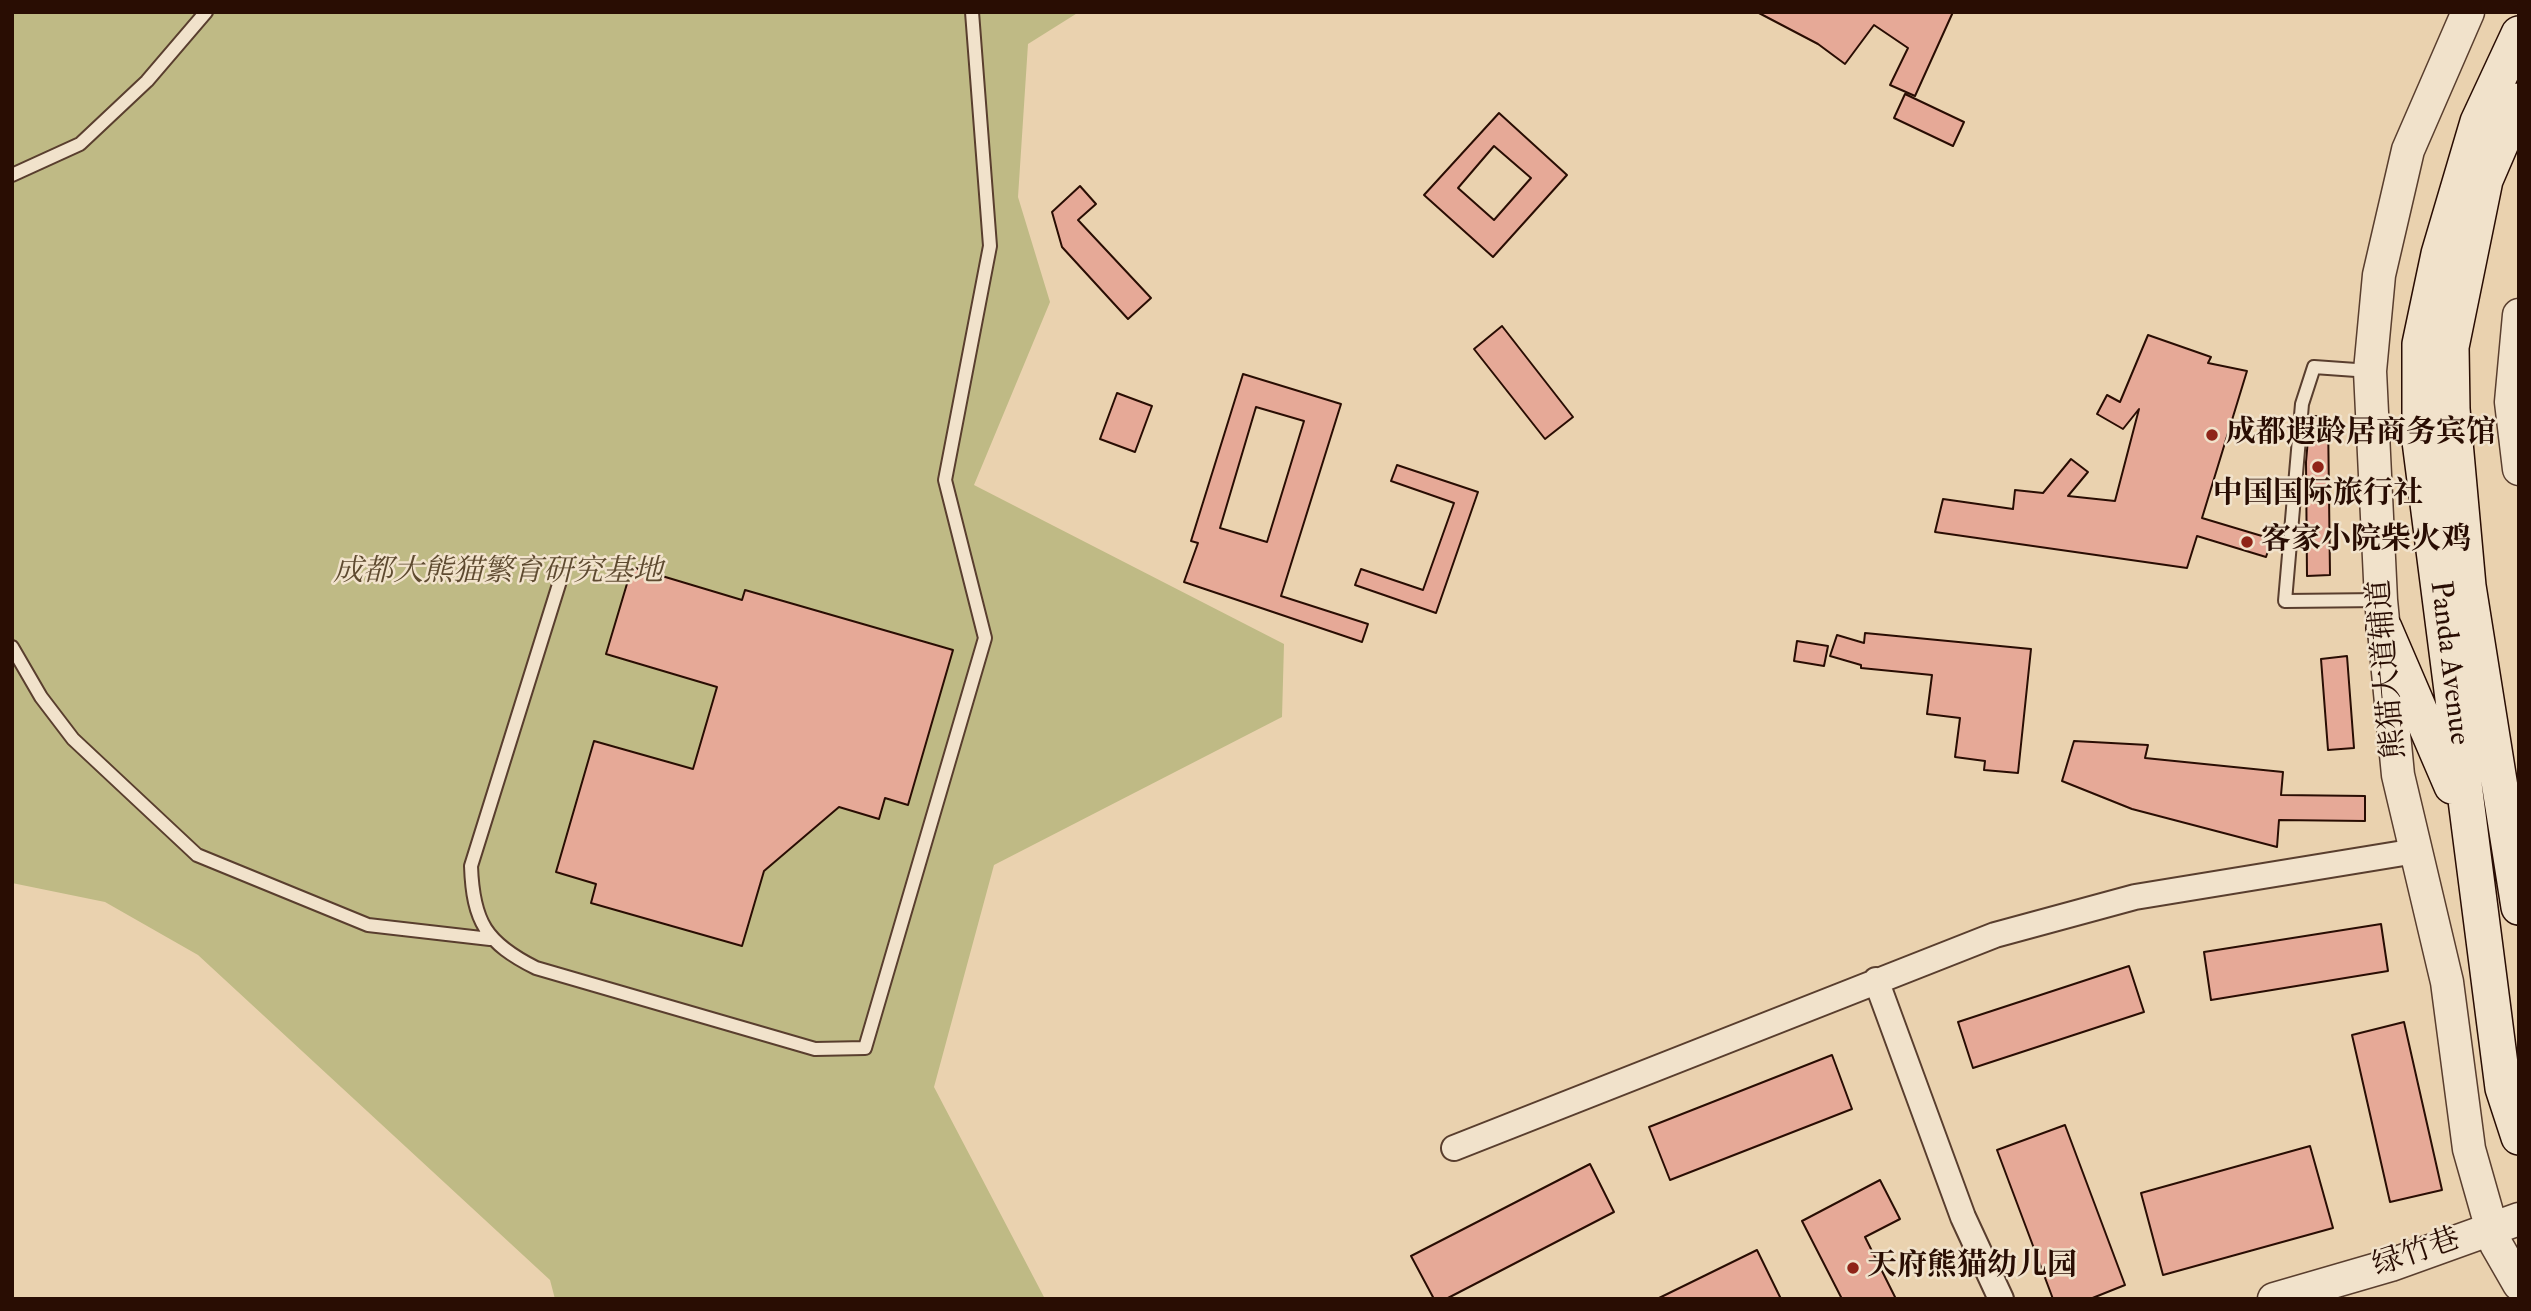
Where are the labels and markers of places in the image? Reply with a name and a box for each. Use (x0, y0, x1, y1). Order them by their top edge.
place label: 成都遐龄居商务宾馆 (2226, 417, 2496, 453)
marker: 成都遐龄居商务宾馆 (2204, 427, 2220, 443)
marker: 中国国际旅行社 (2310, 459, 2326, 475)
place label: 中国国际旅行社 (2213, 478, 2423, 514)
place label: 客家小院柴火鸡 (2261, 524, 2471, 560)
marker: 客家小院柴火鸡 (2239, 534, 2255, 550)
place label: 天府熊猫幼儿园 (1867, 1250, 2077, 1286)
marker: 天府熊猫幼儿园 (1845, 1260, 1861, 1276)

